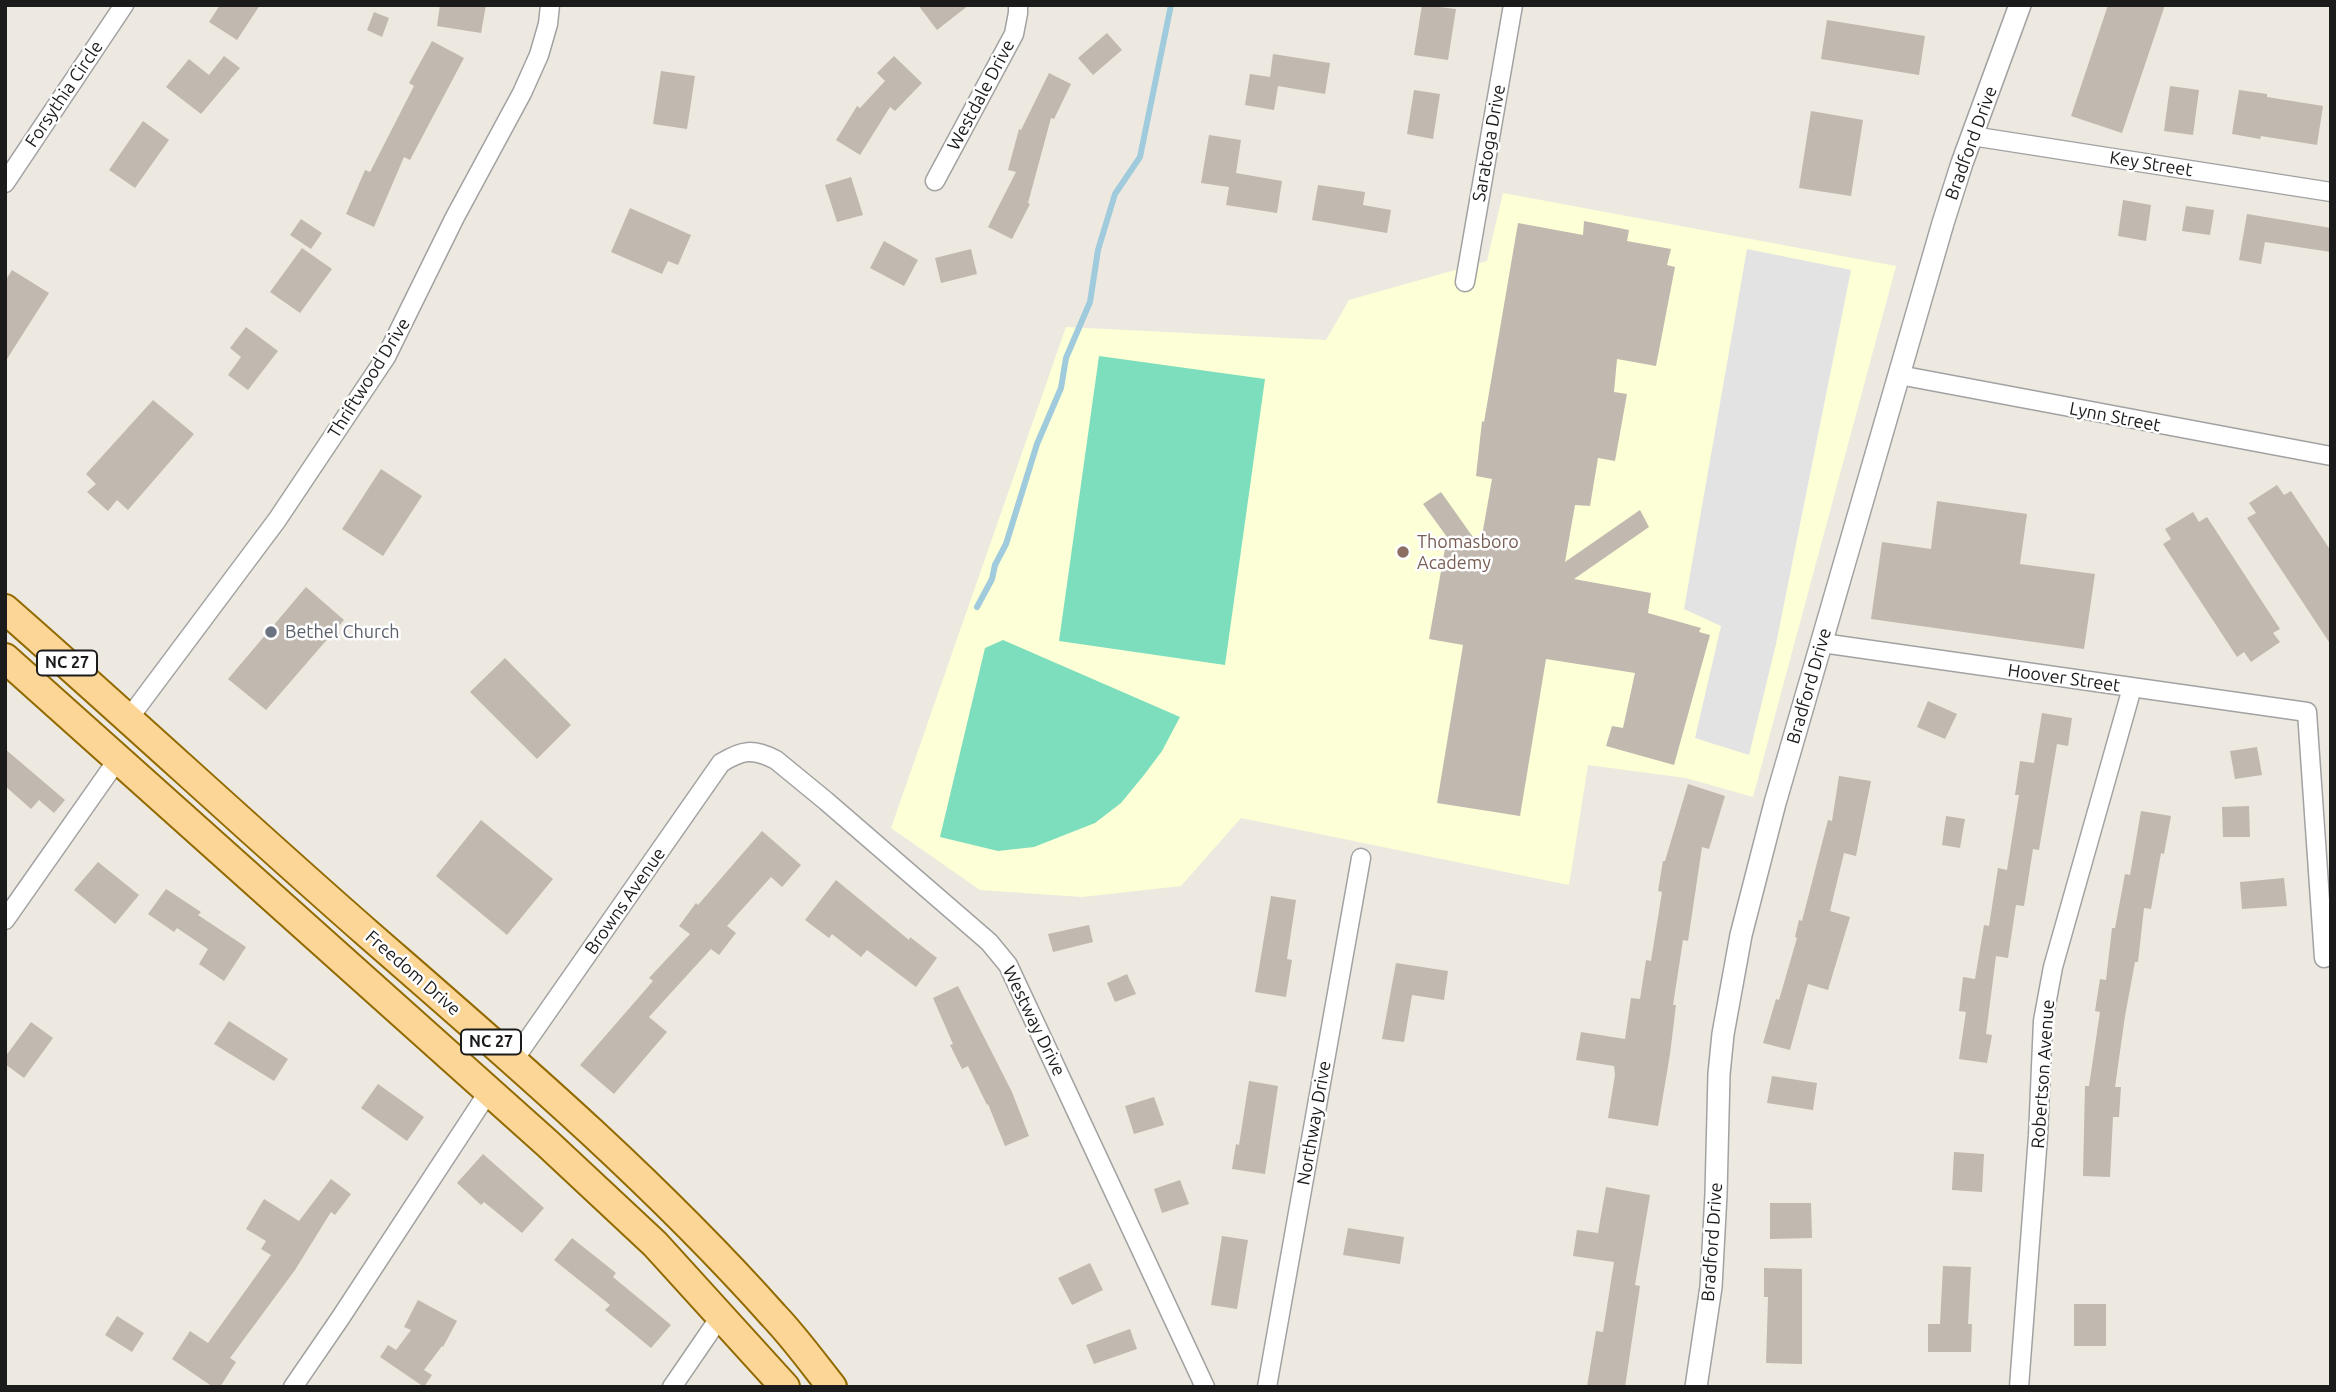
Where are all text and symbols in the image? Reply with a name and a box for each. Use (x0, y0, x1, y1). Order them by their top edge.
street label: Westdale Drive (943, 36, 1019, 154)
street label: Forsythia Circle (20, 37, 108, 151)
street label: Saratoga Drive (1468, 83, 1510, 203)
street label: Bradford Drive (1940, 83, 2002, 203)
street label: Key Street (2108, 147, 2194, 181)
street label: Thriftwood Drive (323, 314, 415, 442)
street label: Lynn Street (2068, 398, 2162, 436)
place label: Thomasboro Academy (1417, 531, 1519, 574)
marker: Thomasboro Academy (1395, 544, 1411, 560)
place label: Bethel Church (285, 621, 400, 643)
marker: Bethel Church (263, 624, 279, 640)
street label: Bradford Drive (1782, 626, 1836, 746)
road number: NC 27 (37, 650, 97, 676)
street label: Hoover Street (2006, 659, 2122, 697)
street label: Browns Avenue (580, 843, 670, 959)
street label: Freedom Drive (361, 926, 465, 1020)
street label: Westway Drive (998, 962, 1070, 1080)
street label: Robertson Avenue (2027, 999, 2059, 1149)
road number: NC 27 (461, 1030, 521, 1054)
street label: Northway Drive (1292, 1059, 1336, 1187)
street label: Bradford Drive (1697, 1182, 1727, 1302)

